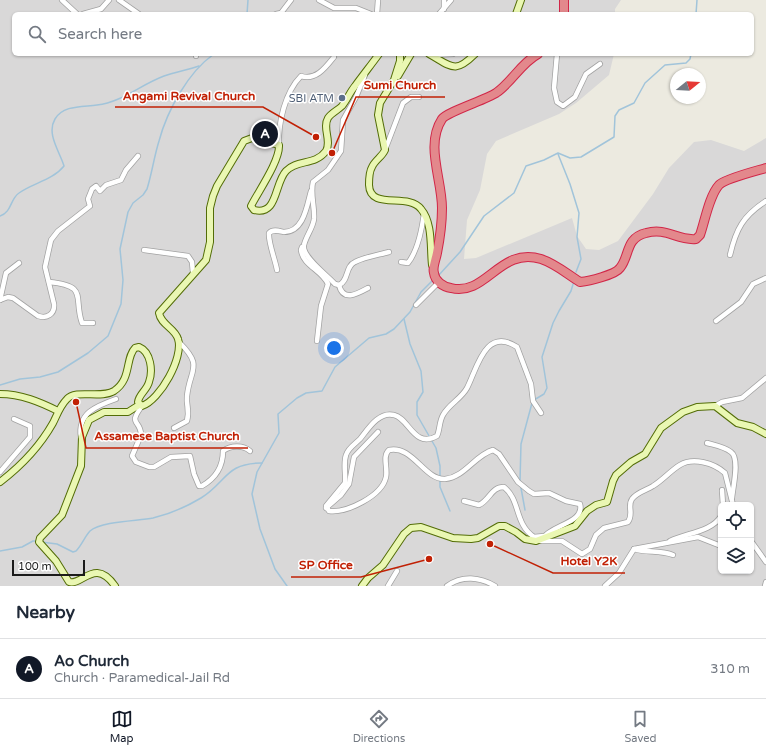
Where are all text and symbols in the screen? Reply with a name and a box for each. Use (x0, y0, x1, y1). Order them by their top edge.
search box (12, 12, 754, 56)
icon: search (26, 23, 48, 45)
text: Search here (58, 25, 142, 43)
north arrow (670, 68, 706, 104)
callout: Sumi Church (356, 73, 445, 97)
text: Sumi Church (364, 78, 436, 92)
callout: Angami Revival Church (115, 83, 263, 107)
text: Angami Revival Church (123, 89, 255, 104)
place label: SBI ATM (289, 92, 334, 105)
marker: SBI ATM (337, 93, 347, 103)
pin: A (252, 119, 278, 149)
your location (324, 338, 344, 358)
callout: Assamese Baptist Church (86, 424, 248, 448)
text: Assamese Baptist Church (94, 429, 240, 444)
map controls (718, 502, 754, 574)
button: locate (718, 502, 754, 538)
button: layers (718, 538, 754, 574)
callout: Hotel Y2K (553, 549, 625, 573)
callout: SP Office (291, 553, 361, 577)
text: Hotel Y2K (561, 554, 617, 568)
scale bar (12, 558, 85, 577)
text: SP Office (299, 558, 353, 572)
text: 100 m (18, 560, 52, 573)
text: Nearby (16, 602, 75, 623)
text: Ao Church (54, 652, 129, 670)
text: A (24, 661, 34, 677)
text: 310 m (710, 661, 750, 677)
text: Church · Paramedical-Jail Rd (54, 670, 230, 686)
tab: Map (110, 708, 133, 745)
tab: Directions (353, 708, 405, 745)
tab: Saved (625, 708, 656, 745)

